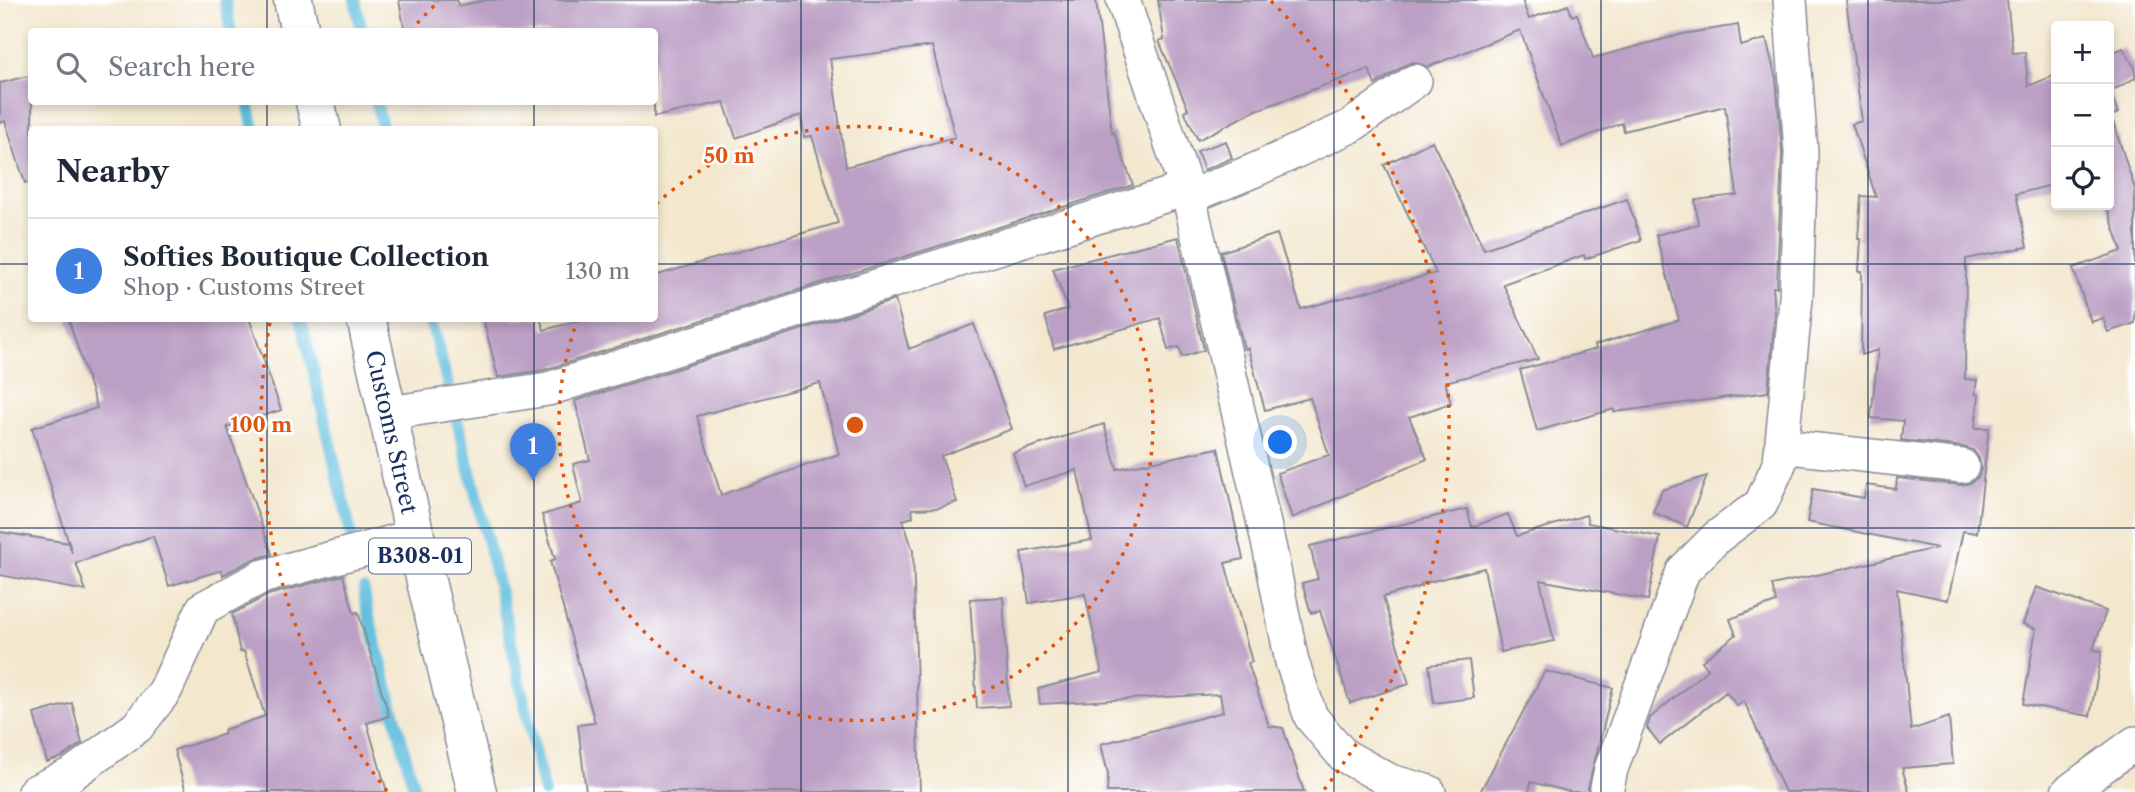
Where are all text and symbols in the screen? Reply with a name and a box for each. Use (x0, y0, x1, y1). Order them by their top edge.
map controls (2051, 21, 2114, 210)
button: + (2051, 21, 2114, 84)
search box (28, 28, 658, 105)
icon: search (52, 48, 90, 86)
text: Search here (108, 51, 255, 83)
button: − (2051, 84, 2114, 147)
text: 50 m (703, 143, 755, 168)
button: locate (2051, 147, 2114, 210)
text: Nearby (56, 153, 169, 190)
text: Softies Boutique Collection (123, 241, 489, 273)
text: 1 (74, 257, 84, 285)
text: 130 m (566, 257, 630, 285)
text: Shop · Customs Street (123, 273, 365, 301)
street label: Customs Street (360, 348, 424, 517)
text: 100 m (230, 412, 292, 437)
centre of rings (843, 413, 867, 437)
pin: 1 (510, 423, 556, 481)
your location (1263, 425, 1297, 459)
road number: B308-01 (369, 538, 471, 574)

